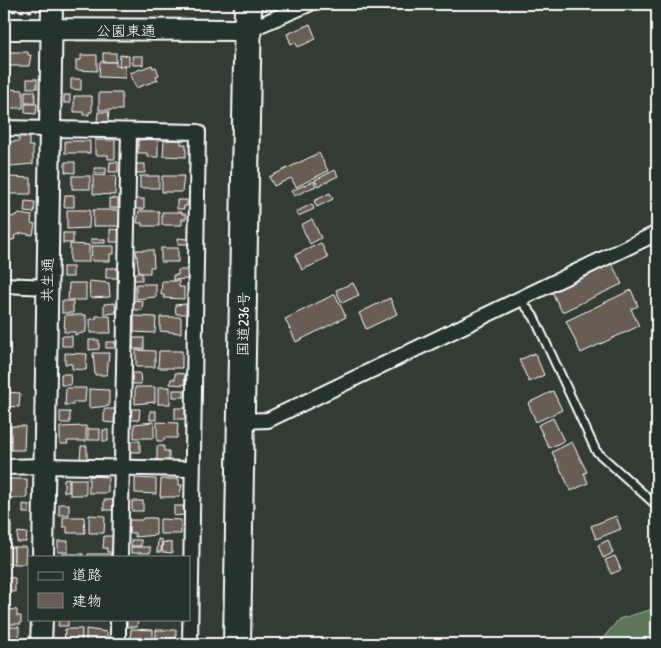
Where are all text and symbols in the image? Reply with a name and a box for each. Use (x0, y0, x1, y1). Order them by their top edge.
street label: 公園東通 (96, 20, 156, 41)
street label: 共生通 (36, 257, 58, 303)
street label: 国道236号 (232, 291, 254, 357)
legend (28, 556, 190, 620)
text: 道路 (72, 564, 102, 585)
text: 建物 (72, 590, 102, 611)

